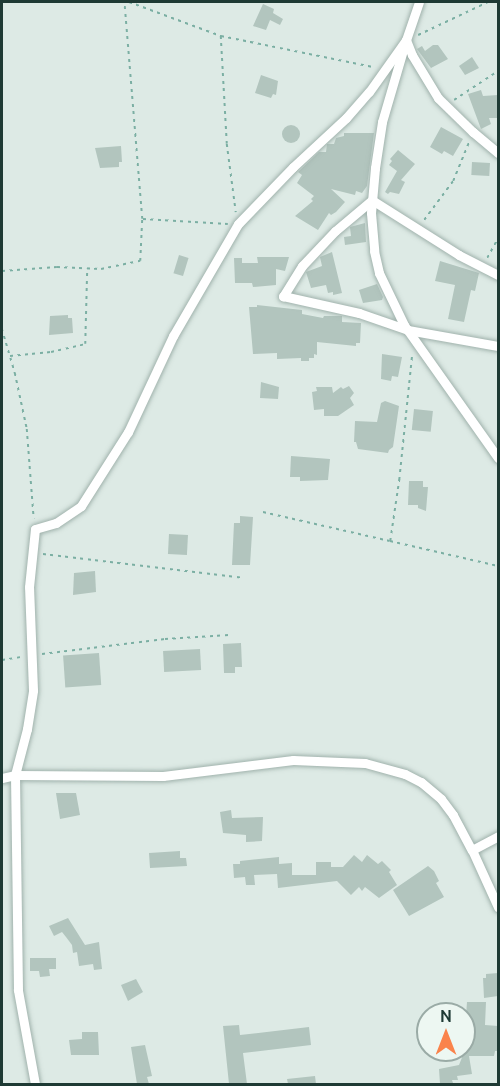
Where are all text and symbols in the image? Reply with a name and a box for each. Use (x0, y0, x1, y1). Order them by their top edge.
north arrow (416, 1002, 476, 1062)
text: N (440, 1007, 452, 1025)

